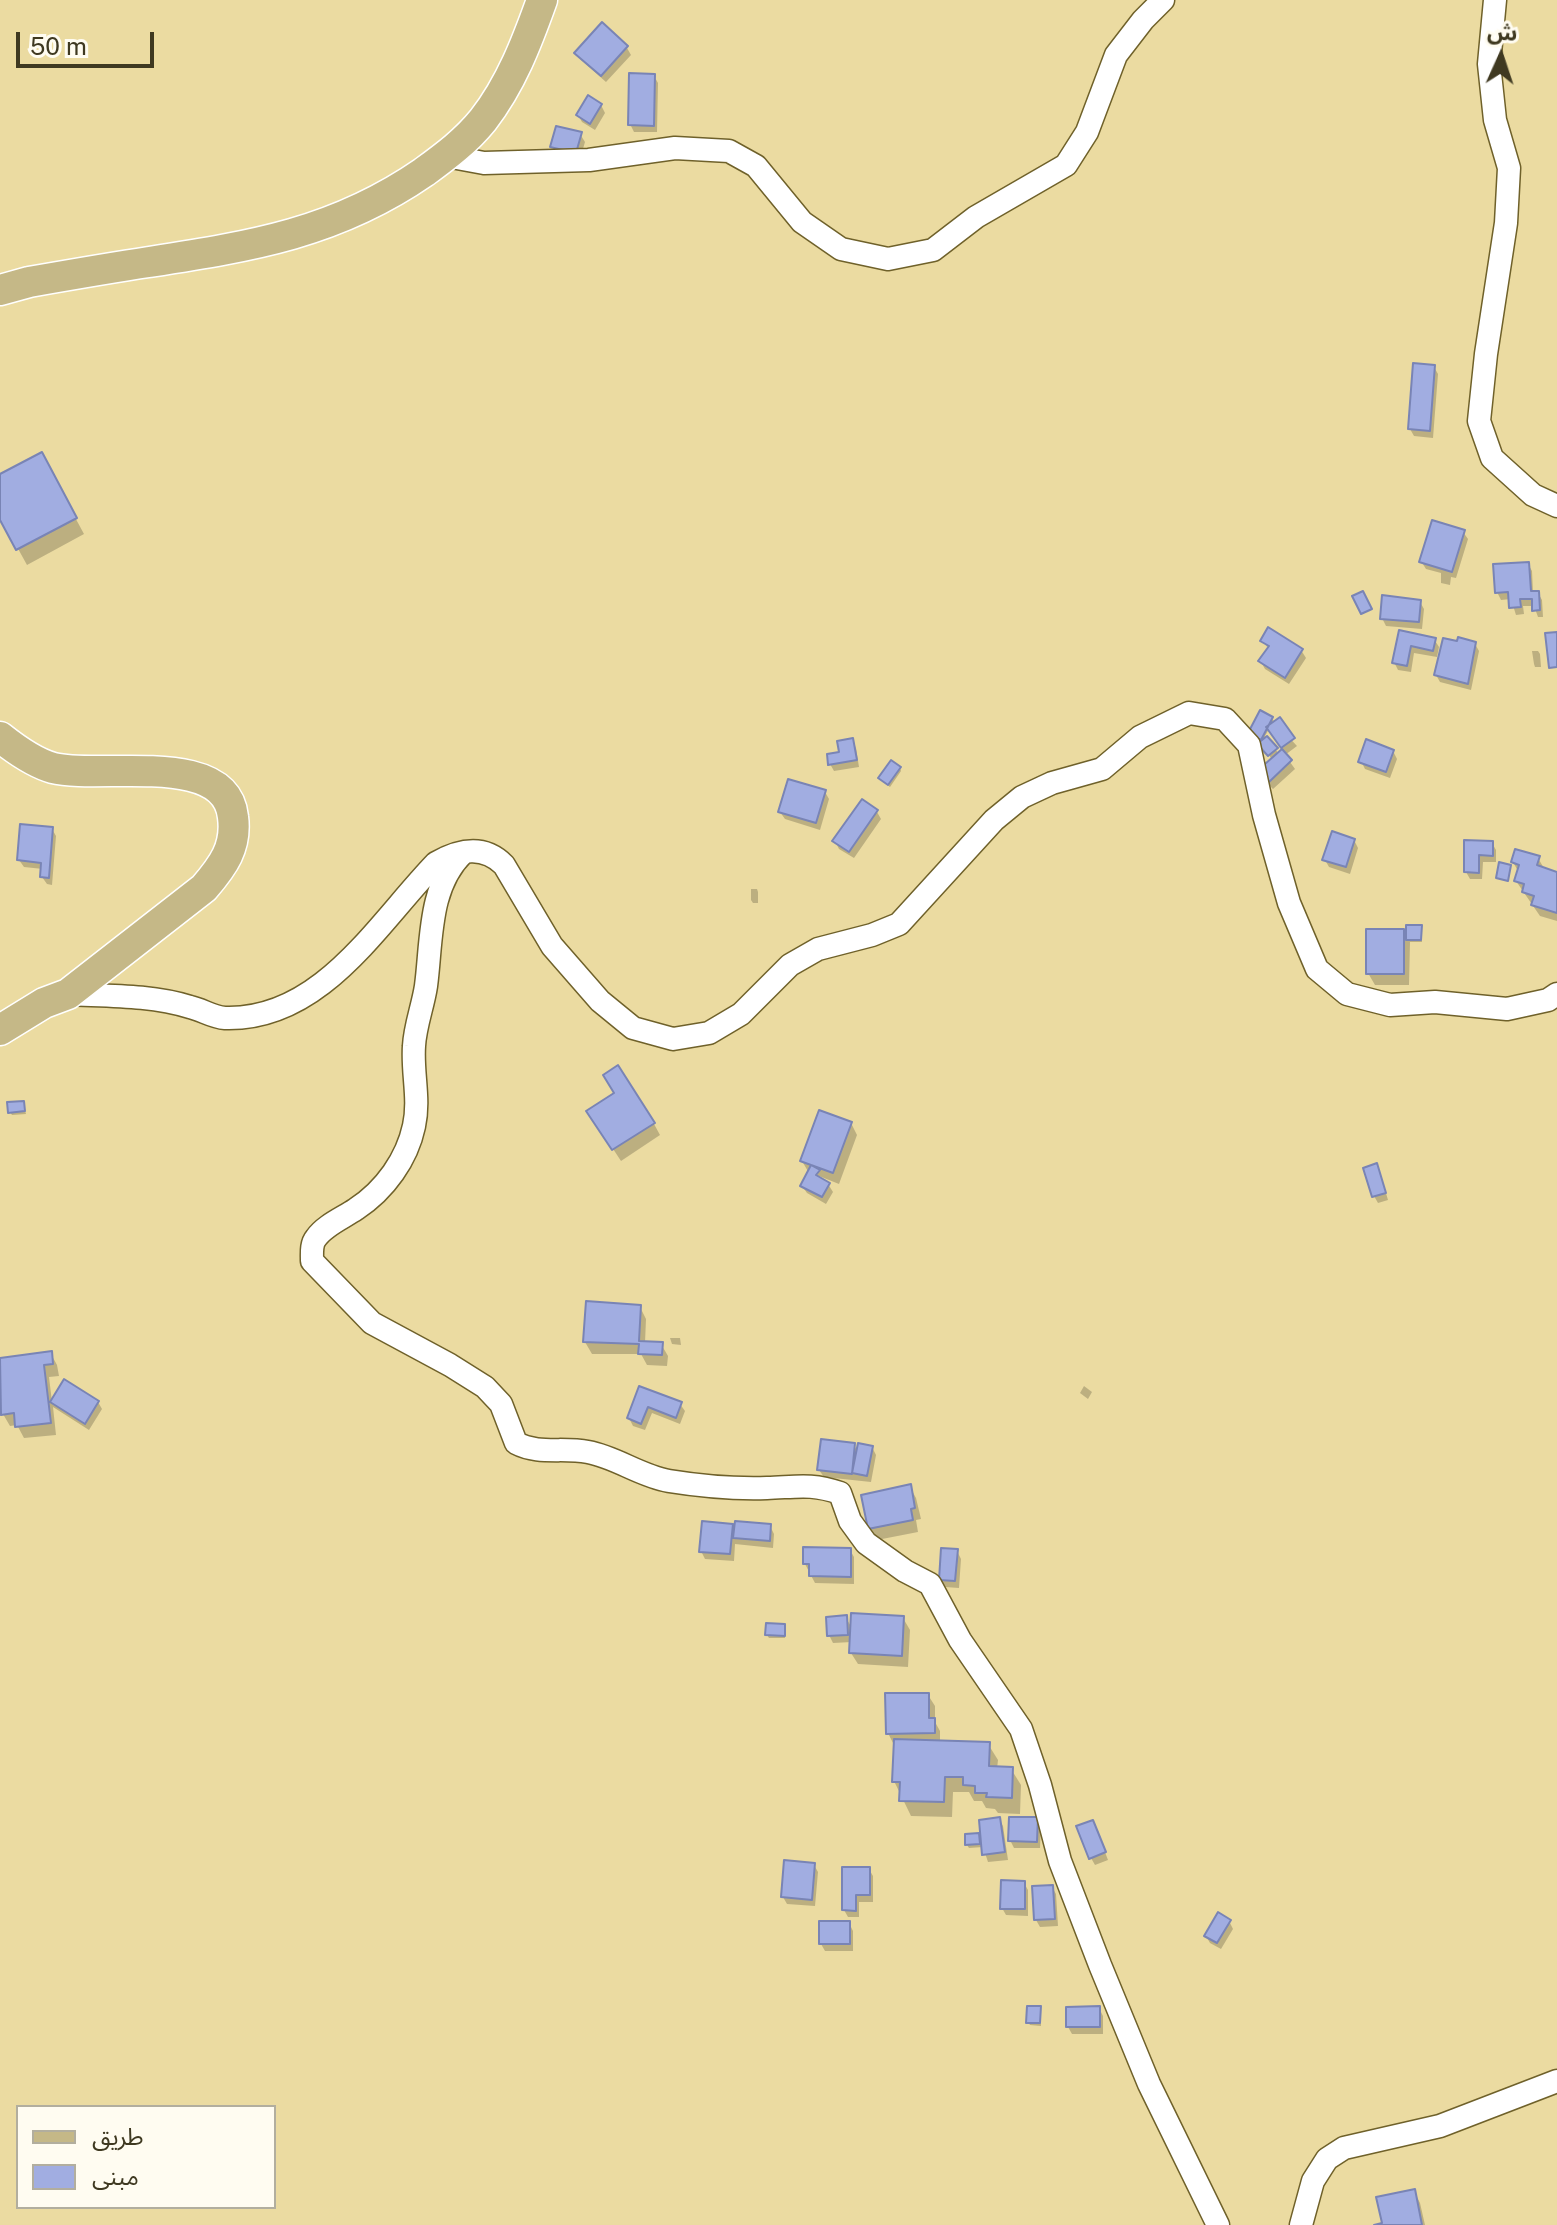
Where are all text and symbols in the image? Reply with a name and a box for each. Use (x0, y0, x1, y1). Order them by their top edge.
scale bar (20, 16, 158, 66)
north arrow (1461, 16, 1541, 96)
text: ش (1487, 18, 1518, 46)
text: 50 m (30, 32, 87, 60)
legend (16, 2105, 276, 2209)
text: طريق (92, 2122, 144, 2150)
text: مبنى (92, 2162, 139, 2190)

